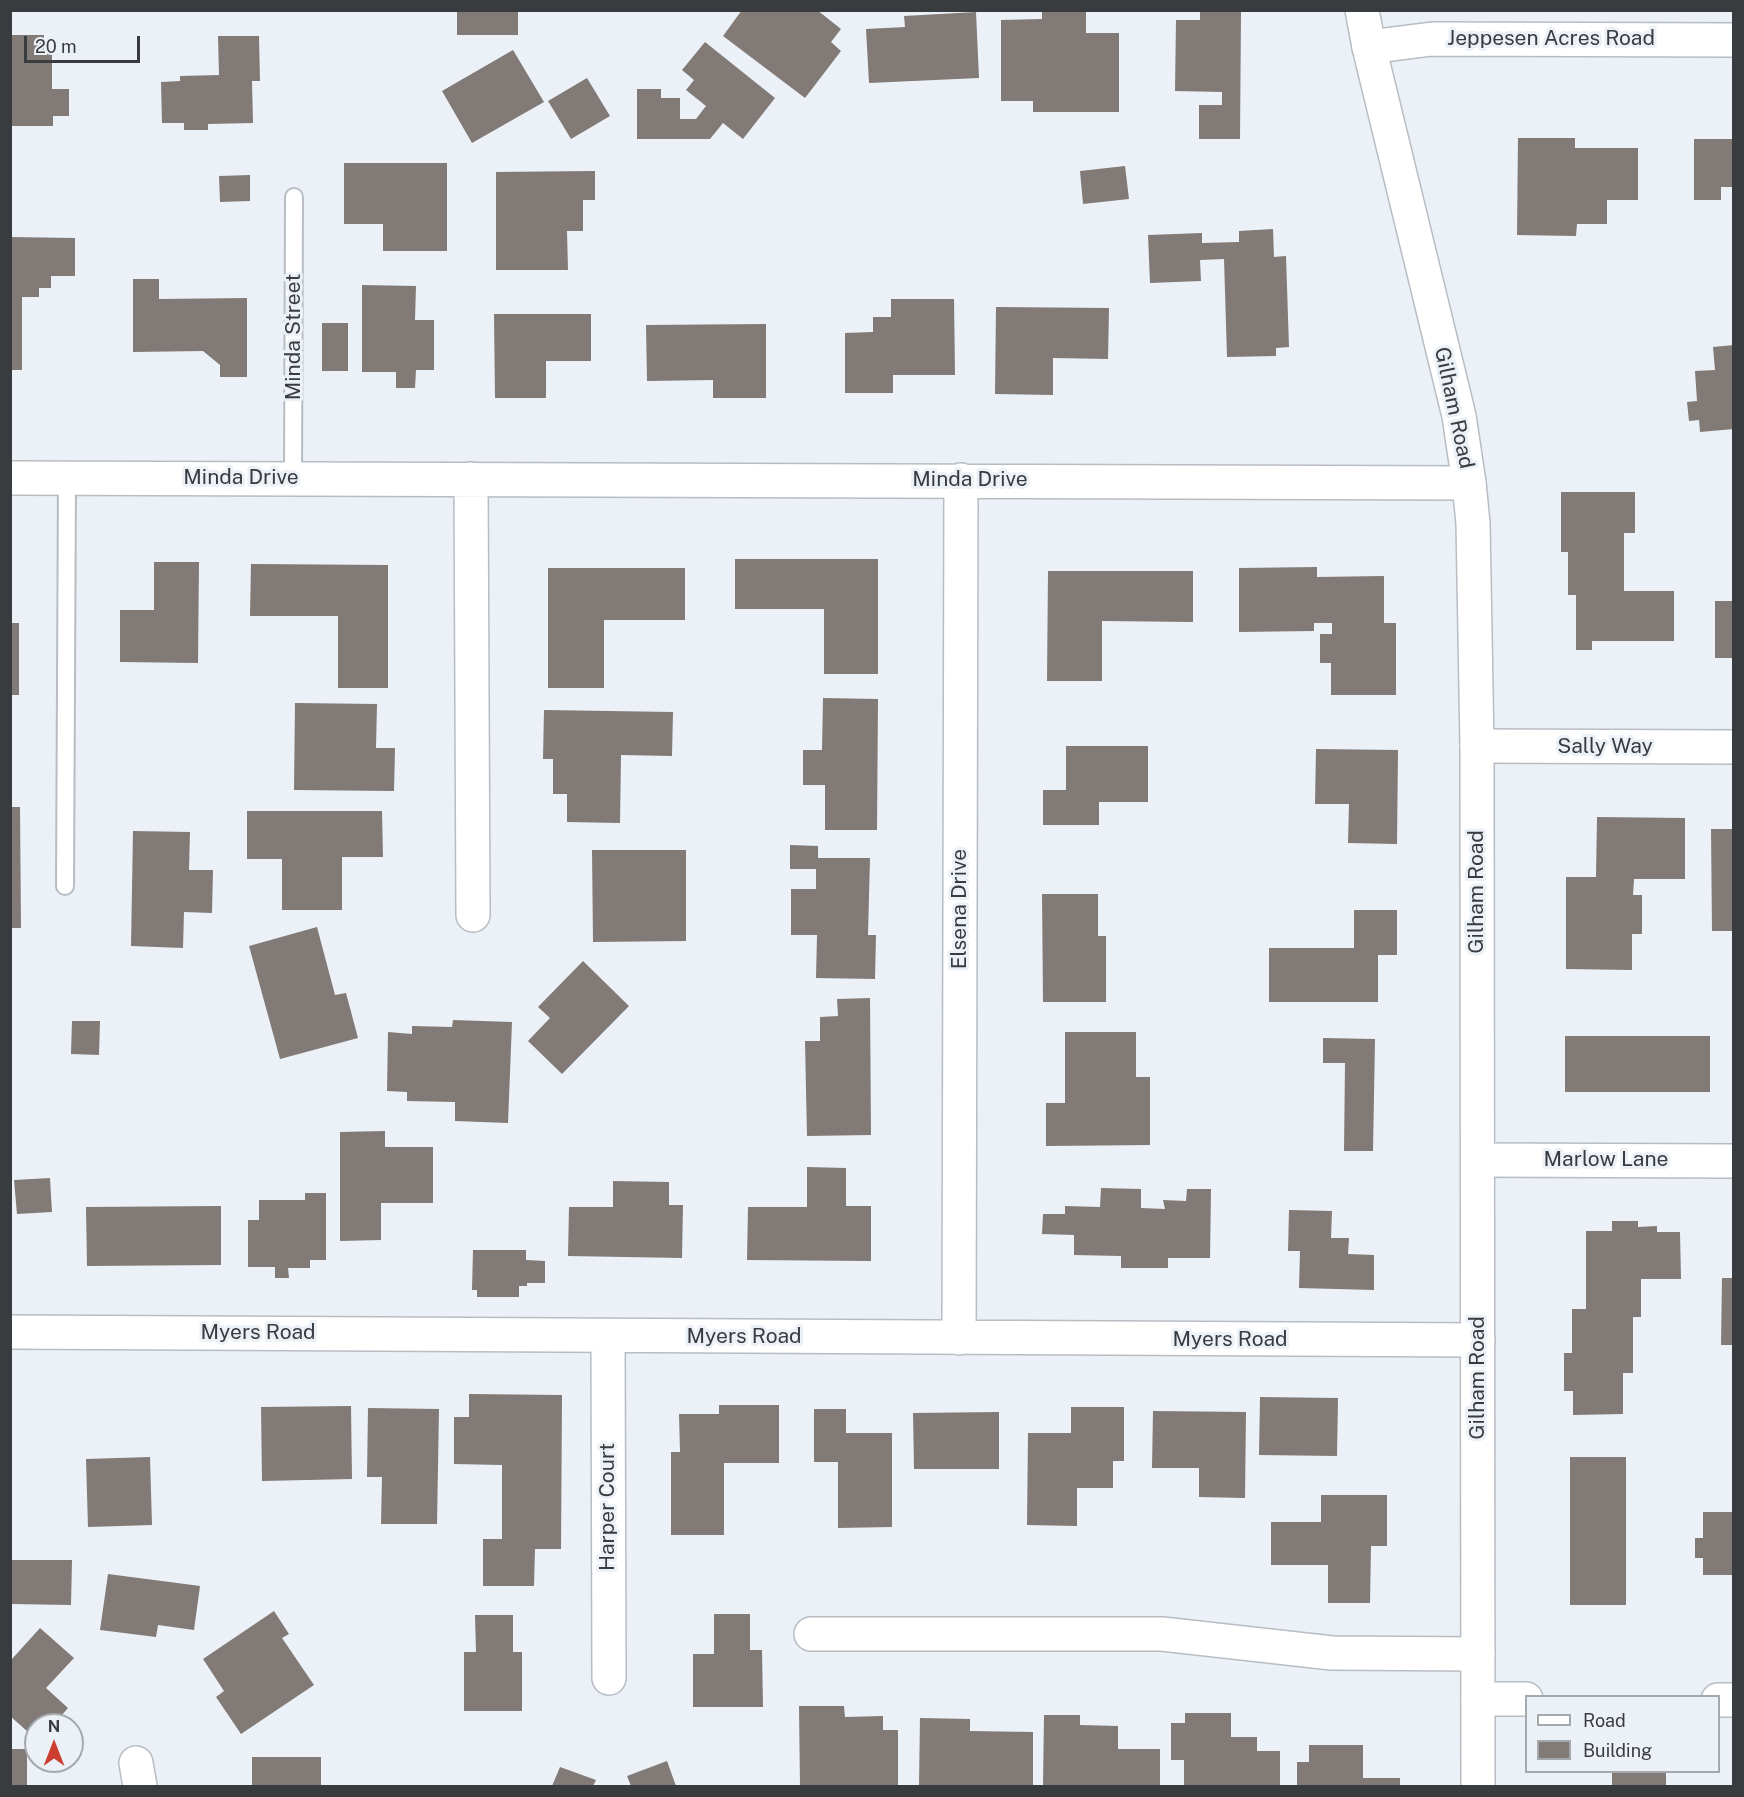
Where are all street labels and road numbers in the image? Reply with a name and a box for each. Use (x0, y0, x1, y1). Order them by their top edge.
street label: Jeppesen Acres Road (1447, 26, 1655, 52)
street label: Minda Street (281, 274, 307, 400)
street label: Gilham Road (1429, 345, 1479, 471)
street label: Minda Drive (183, 465, 299, 491)
street label: Minda Drive (912, 467, 1028, 493)
street label: Sally Way (1557, 734, 1653, 760)
street label: Gilham Road (1464, 830, 1490, 954)
street label: Elsena Drive (947, 849, 973, 969)
street label: Marlow Lane (1544, 1147, 1668, 1173)
street label: Gilham Road (1465, 1316, 1491, 1440)
street label: Myers Road (200, 1320, 316, 1346)
street label: Myers Road (686, 1324, 802, 1350)
street label: Myers Road (1172, 1327, 1288, 1353)
street label: Harper Court (595, 1443, 621, 1571)

